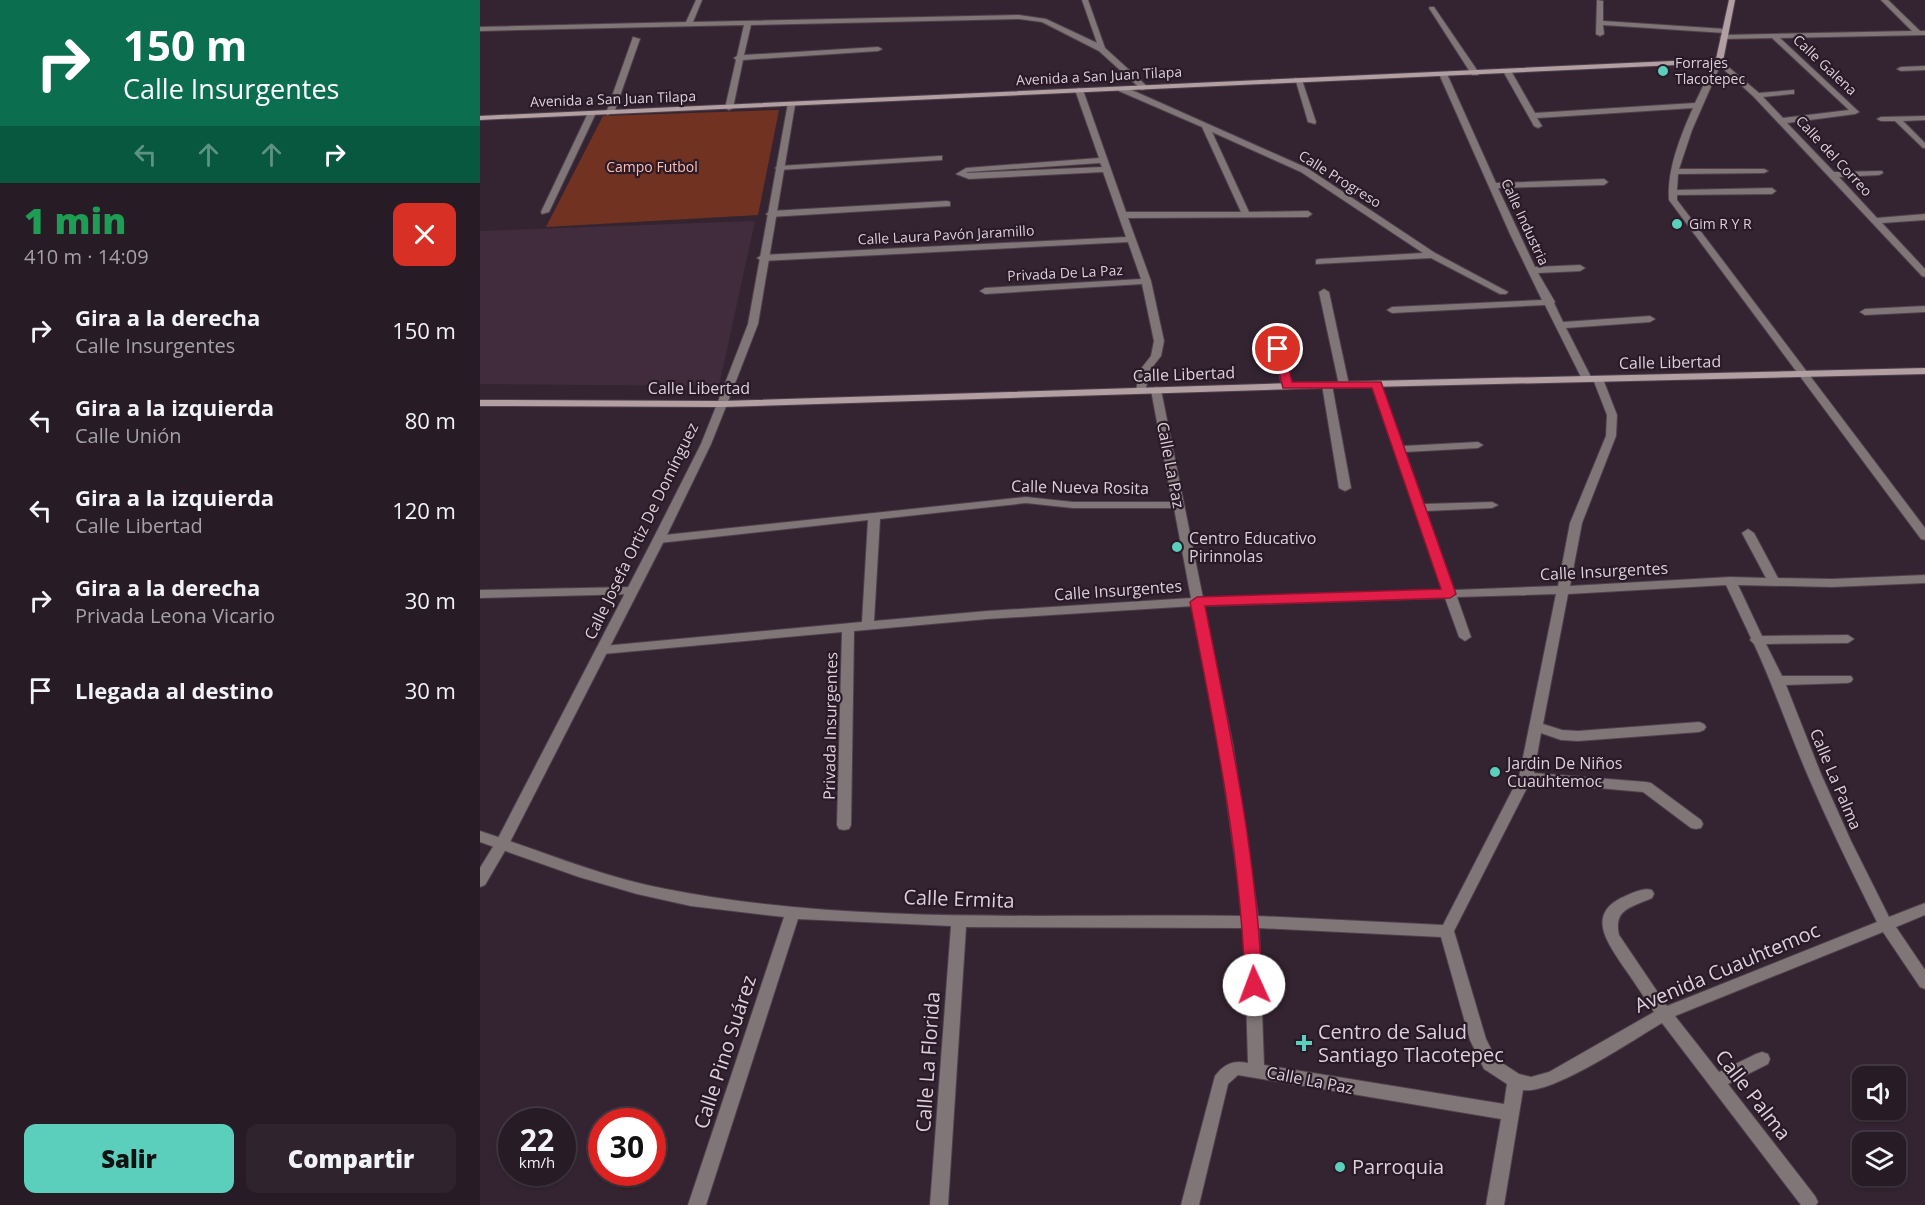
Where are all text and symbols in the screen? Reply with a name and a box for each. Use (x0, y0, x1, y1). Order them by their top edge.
text: 150 m (123, 16, 247, 73)
icon: right (24, 24, 102, 102)
street label: Calle Galena (1789, 30, 1861, 99)
place label: Forrajes Tlacotepec (1675, 53, 1745, 88)
street label: Avenida a San Juan Tilapa (1016, 62, 1182, 89)
marker: Forrajes Tlacotepec (1656, 64, 1670, 78)
text: Calle Insurgentes (123, 70, 339, 107)
street label: Avenida a San Juan Tilapa (530, 86, 696, 111)
street label: Calle del Correo (1792, 111, 1877, 200)
icon: left (129, 138, 162, 171)
icon: ahead (192, 138, 225, 171)
icon: ahead (255, 138, 288, 171)
icon: right (318, 138, 351, 171)
street label: Calle Progreso (1295, 146, 1385, 212)
park label: Campo Futbol (606, 157, 698, 176)
street label: Calle Industria (1497, 175, 1554, 268)
text: 1 min (24, 196, 126, 245)
button: close (393, 203, 456, 266)
place label: Gim R Y R (1689, 214, 1752, 233)
marker: Gim R Y R (1670, 217, 1684, 231)
street label: Calle Laura Pavón Jaramillo (857, 220, 1035, 249)
text: 410 m · 14:09 (24, 243, 149, 270)
street label: Privada De La Paz (1007, 260, 1124, 285)
text: Gira a la derecha (75, 302, 260, 332)
icon: right (24, 314, 57, 347)
text: 150 m (392, 315, 456, 345)
pin (1252, 323, 1303, 374)
text: Calle Insurgentes (75, 332, 235, 359)
icon: arrive (1261, 332, 1294, 365)
street label: Calle Libertad (1619, 350, 1721, 374)
street label: Calle Libertad (1133, 361, 1235, 387)
street label: Calle Libertad (648, 377, 750, 399)
text: Gira a la izquierda (75, 392, 274, 422)
icon: left (24, 404, 57, 437)
text: 80 m (405, 405, 456, 435)
street label: Calle Josefa Ortiz De Domínguez (579, 419, 703, 643)
street label: Calle La Paz (1152, 420, 1190, 510)
text: Calle Unión (75, 422, 181, 449)
street label: Calle Nueva Rosita (1011, 475, 1149, 499)
text: Gira a la izquierda (75, 482, 274, 512)
icon: left (24, 494, 57, 527)
text: 120 m (392, 495, 456, 525)
text: Calle Libertad (75, 512, 203, 539)
place label: Centro Educativo Pirinnolas (1189, 527, 1316, 567)
marker: Centro Educativo Pirinnolas (1170, 540, 1184, 554)
street label: Calle Insurgentes (1539, 557, 1669, 585)
text: Gira a la derecha (75, 572, 260, 602)
street label: Calle Insurgentes (1053, 575, 1183, 605)
icon: right (24, 584, 57, 617)
text: 30 m (405, 585, 456, 615)
text: Privada Leona Vicario (75, 602, 275, 629)
street label: Privada Insurgentes (818, 652, 842, 800)
icon: arrive (24, 674, 57, 707)
text: Llegada al destino (75, 675, 274, 705)
text: 30 m (405, 675, 456, 705)
street label: Calle La Palma (1805, 725, 1867, 833)
place label: Jardin De Niños Cuauhtemoc (1505, 752, 1622, 792)
marker: Jardin De Niños Cuauhtemoc (1488, 765, 1502, 779)
street label: Calle Ermita (903, 883, 1015, 914)
street label: Avenida Cuauhtemoc (1630, 916, 1824, 1019)
position arrow (1222, 953, 1286, 1017)
street label: Calle Pino Suárez (687, 972, 762, 1132)
street label: Calle La Florida (909, 991, 946, 1133)
place label: Centro de Salud Santiago Tlacotepec (1318, 1018, 1504, 1068)
marker: Centro de Salud Santiago Tlacotepec (1295, 1034, 1313, 1052)
street label: Calle Palma (1709, 1044, 1797, 1146)
street label: Calle La Paz (1265, 1061, 1355, 1099)
map controls (1852, 1066, 1906, 1186)
button: sound (1852, 1066, 1906, 1120)
speed limit sign: 30 (588, 1108, 666, 1186)
text: 22 (520, 1119, 554, 1160)
button: Salir (24, 1124, 234, 1193)
button: Compartir (246, 1124, 456, 1193)
button: layers (1852, 1132, 1906, 1186)
text: km/h (519, 1152, 555, 1172)
place label: Parroquia (1352, 1153, 1444, 1180)
marker: Parroquia (1333, 1160, 1347, 1174)

